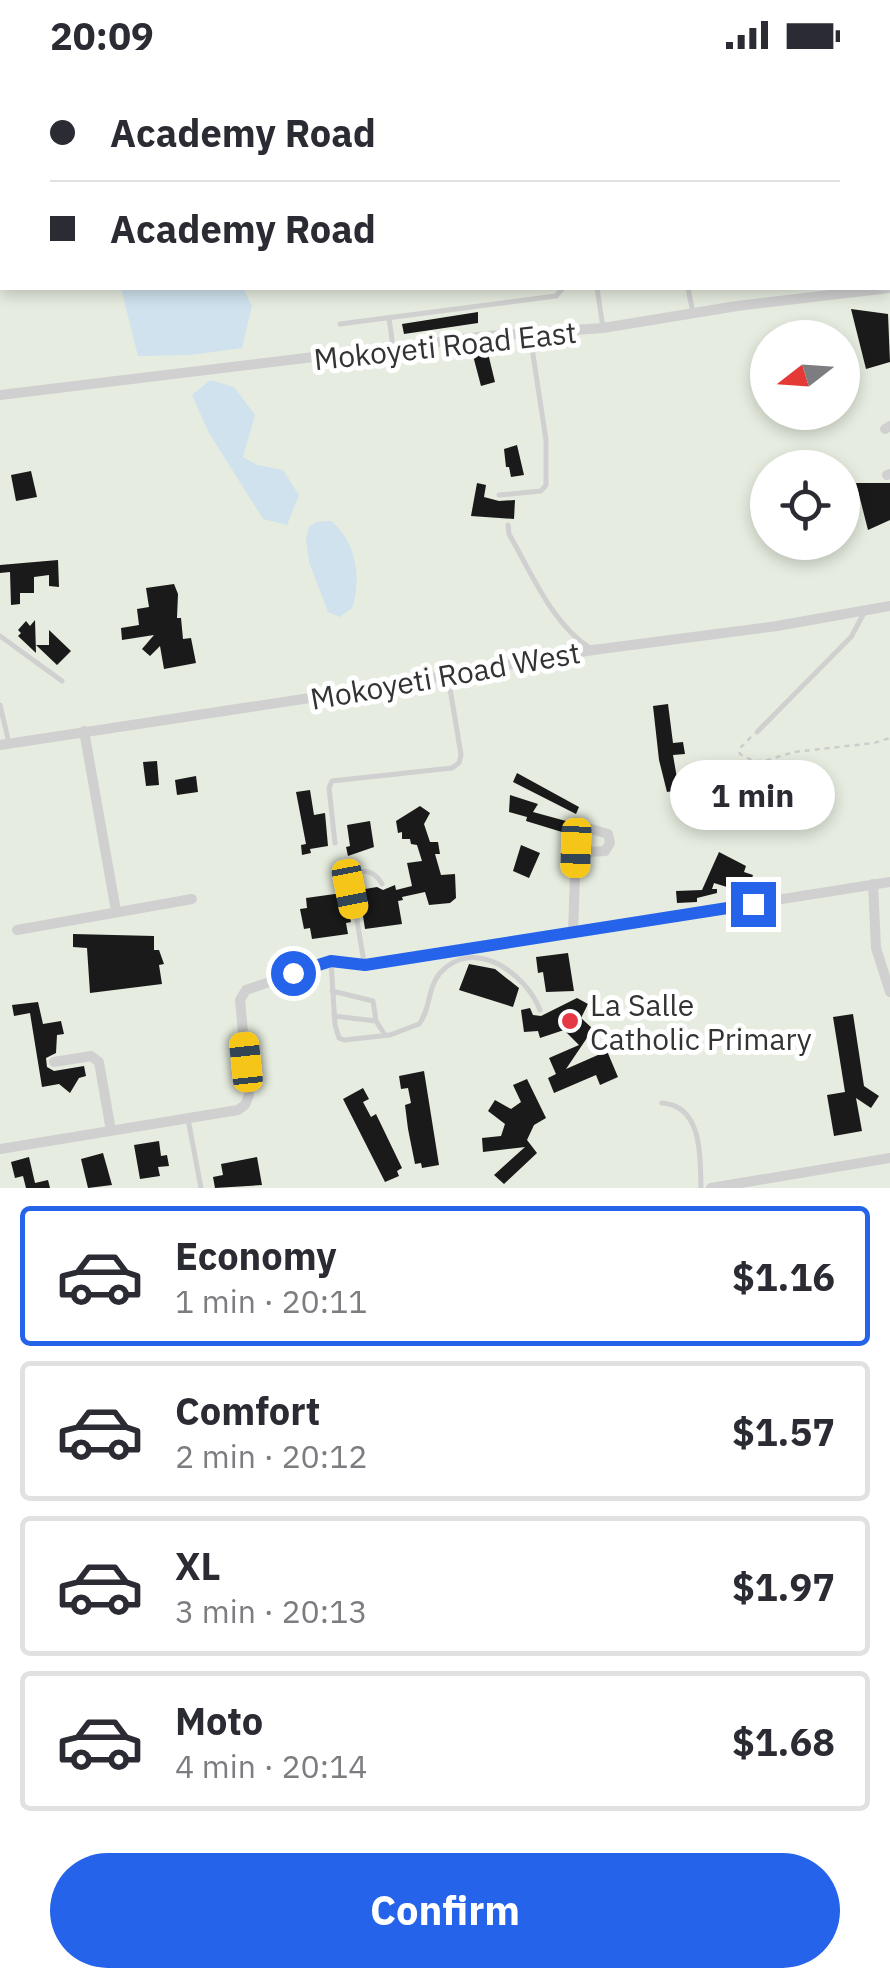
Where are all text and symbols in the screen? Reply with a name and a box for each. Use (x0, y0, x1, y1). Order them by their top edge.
text: 20:09 (50, 11, 154, 60)
text: Academy Road (110, 108, 376, 157)
text: Academy Road (110, 204, 376, 253)
street label: Mokoyeti Road East (312, 312, 578, 378)
north arrow (750, 320, 860, 430)
map controls (750, 320, 860, 560)
button: locate (750, 450, 860, 560)
street label: Mokoyeti Road West (307, 632, 583, 718)
callout: 1 min (670, 759, 836, 829)
text: 1 min (711, 774, 794, 816)
car (560, 817, 592, 879)
car (330, 857, 370, 921)
route end (731, 882, 776, 927)
route start (271, 951, 316, 996)
place label: La Salle Catholic Primary (590, 985, 812, 1058)
marker: La Salle Catholic Primary (559, 1010, 581, 1032)
car (228, 1031, 264, 1093)
icon: car (55, 1231, 145, 1321)
text: Economy (175, 1231, 337, 1280)
text: $1.16 (732, 1252, 835, 1301)
text: 1 min · 20:11 (175, 1280, 368, 1322)
icon: car (55, 1386, 145, 1476)
text: Comfort (175, 1386, 320, 1435)
text: $1.57 (732, 1407, 835, 1456)
text: 2 min · 20:12 (175, 1435, 368, 1477)
icon: car (55, 1541, 145, 1631)
text: XL (175, 1541, 221, 1590)
text: $1.97 (732, 1562, 835, 1611)
text: 3 min · 20:13 (175, 1590, 368, 1632)
icon: car (55, 1696, 145, 1786)
text: Moto (175, 1696, 263, 1745)
text: $1.68 (732, 1717, 835, 1766)
text: 4 min · 20:14 (175, 1745, 368, 1787)
button: Confirm (50, 1853, 840, 1968)

